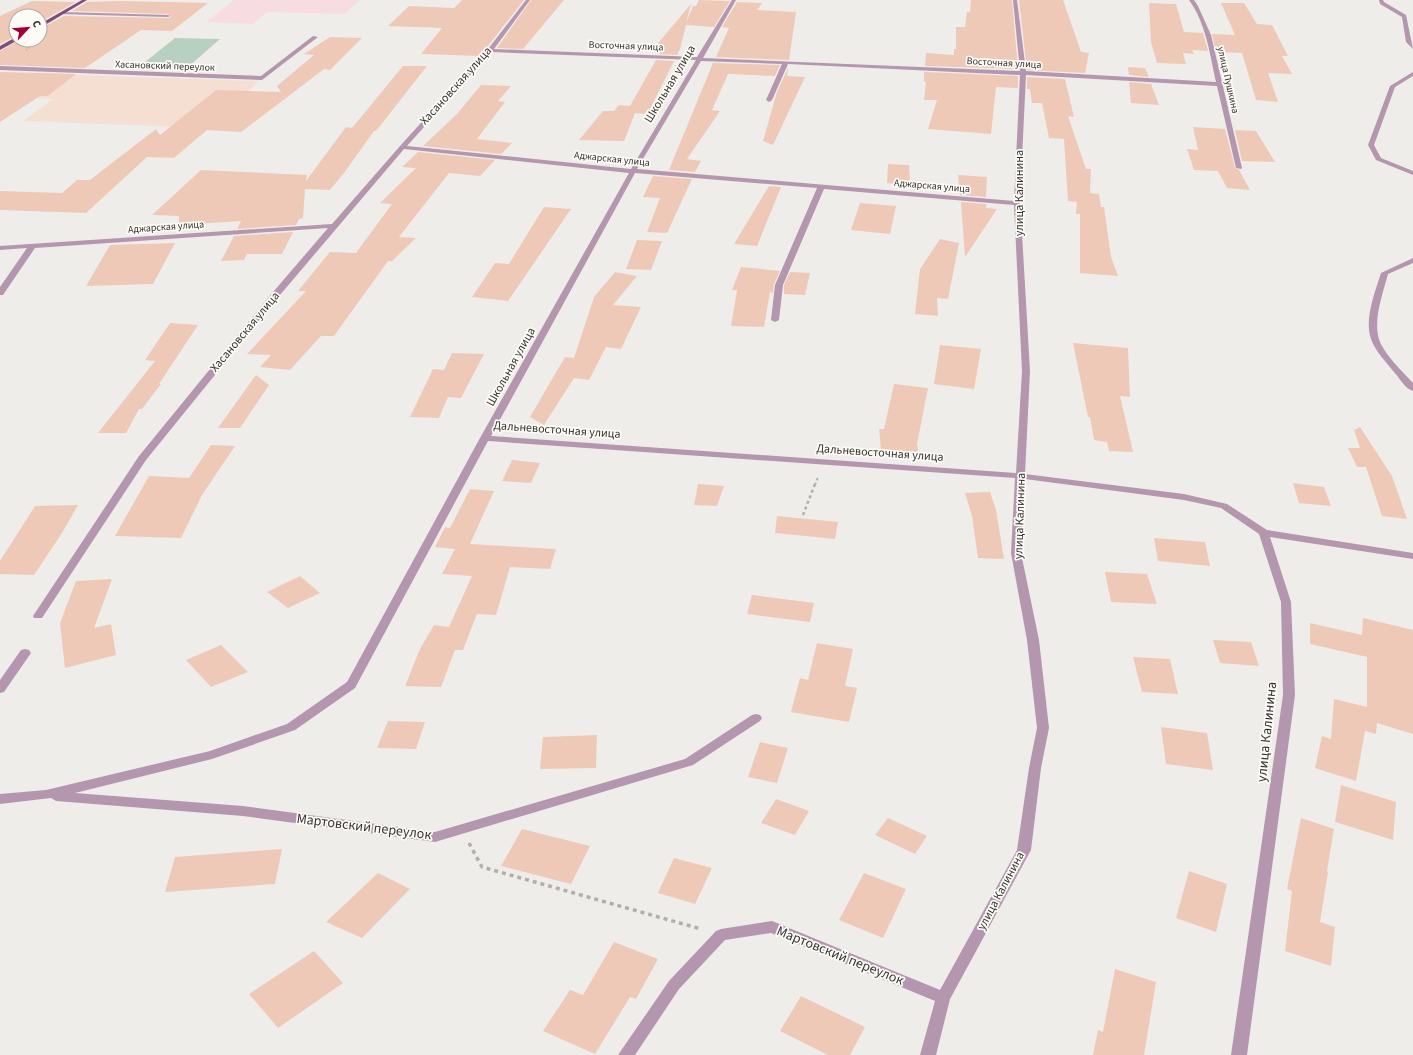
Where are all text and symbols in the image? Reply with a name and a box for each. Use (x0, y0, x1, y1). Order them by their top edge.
north arrow (8, 8, 48, 48)
text: С (28, 18, 45, 31)
street label: Восточная улица (588, 38, 664, 54)
street label: Школьная улица (640, 42, 700, 126)
street label: Хасановская улица (416, 43, 496, 129)
street label: улица Пушкина (1214, 45, 1242, 115)
street label: Восточная улица (966, 54, 1042, 72)
street label: Хасановский переулок (115, 57, 215, 75)
street label: Аджарская улица (573, 148, 651, 170)
street label: улица Калинина (1011, 150, 1028, 236)
street label: Аджарская улица (893, 176, 971, 196)
street label: Аджарская улица (127, 217, 205, 237)
street label: Хасановская улица (206, 288, 284, 376)
street label: Школьная улица (482, 324, 540, 410)
street label: Дальневосточная улица (493, 417, 621, 443)
street label: Дальневосточная улица (816, 440, 944, 466)
street label: улица Калинина (1010, 473, 1030, 559)
street label: улица Калинина (1252, 681, 1282, 783)
street label: Мартовский переулок (296, 809, 433, 845)
street label: улица Калинина (973, 849, 1029, 933)
street label: Мартовский переулок (773, 921, 907, 991)

